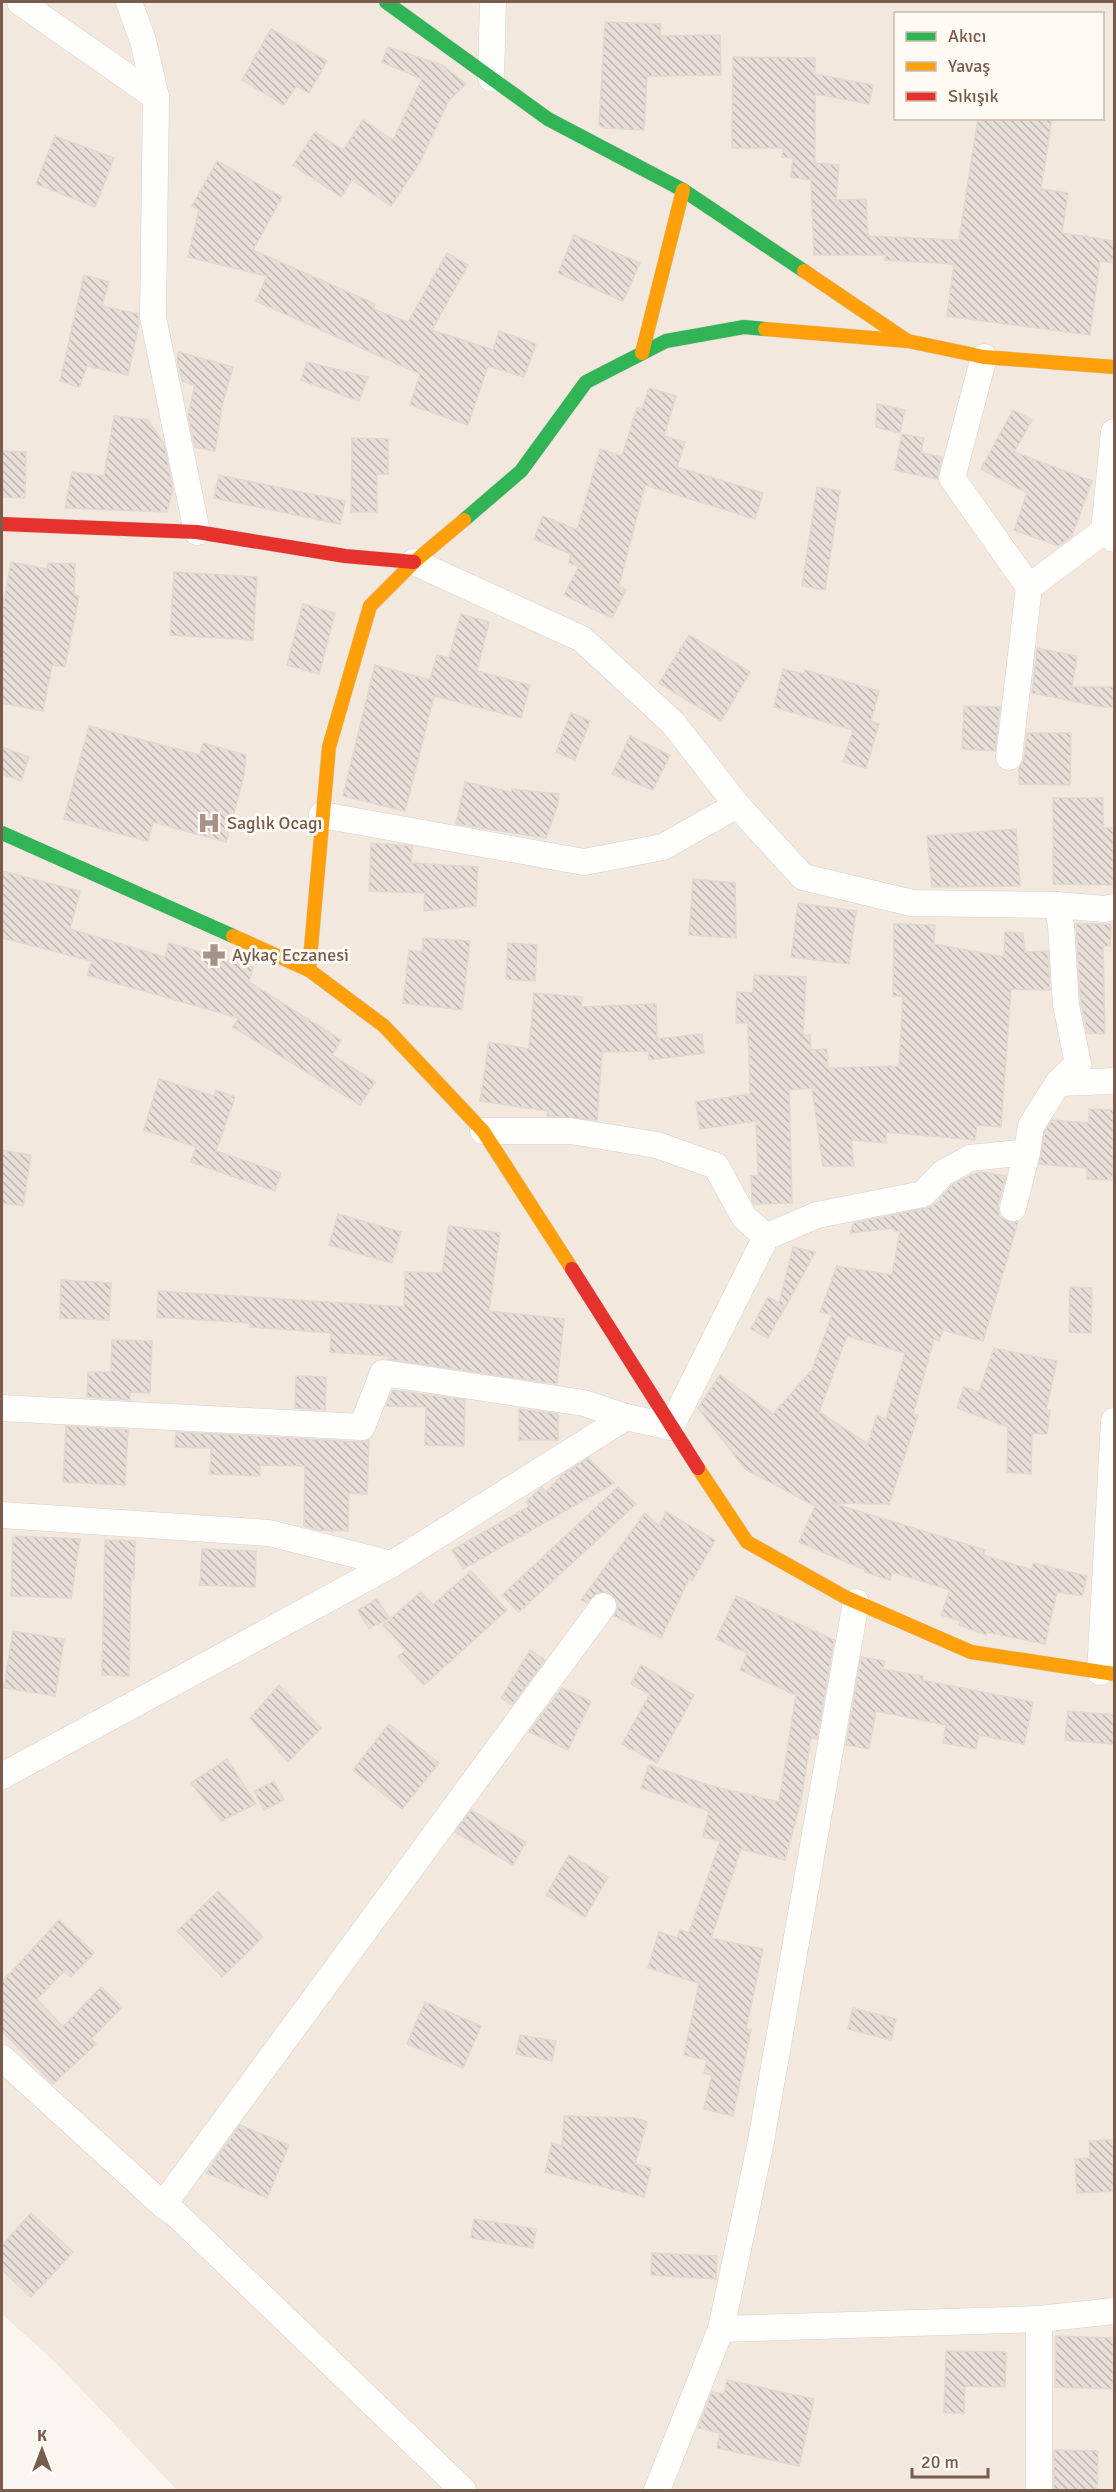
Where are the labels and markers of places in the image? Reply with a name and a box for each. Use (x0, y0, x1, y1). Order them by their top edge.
hospital icon: Saglık Ocagı (196, 810, 222, 836)
place label: Saglık Ocagı (227, 812, 322, 834)
pharmacy icon: Aykaç Eczanesi (201, 942, 227, 968)
place label: Aykaç Eczanesi (232, 944, 349, 966)

